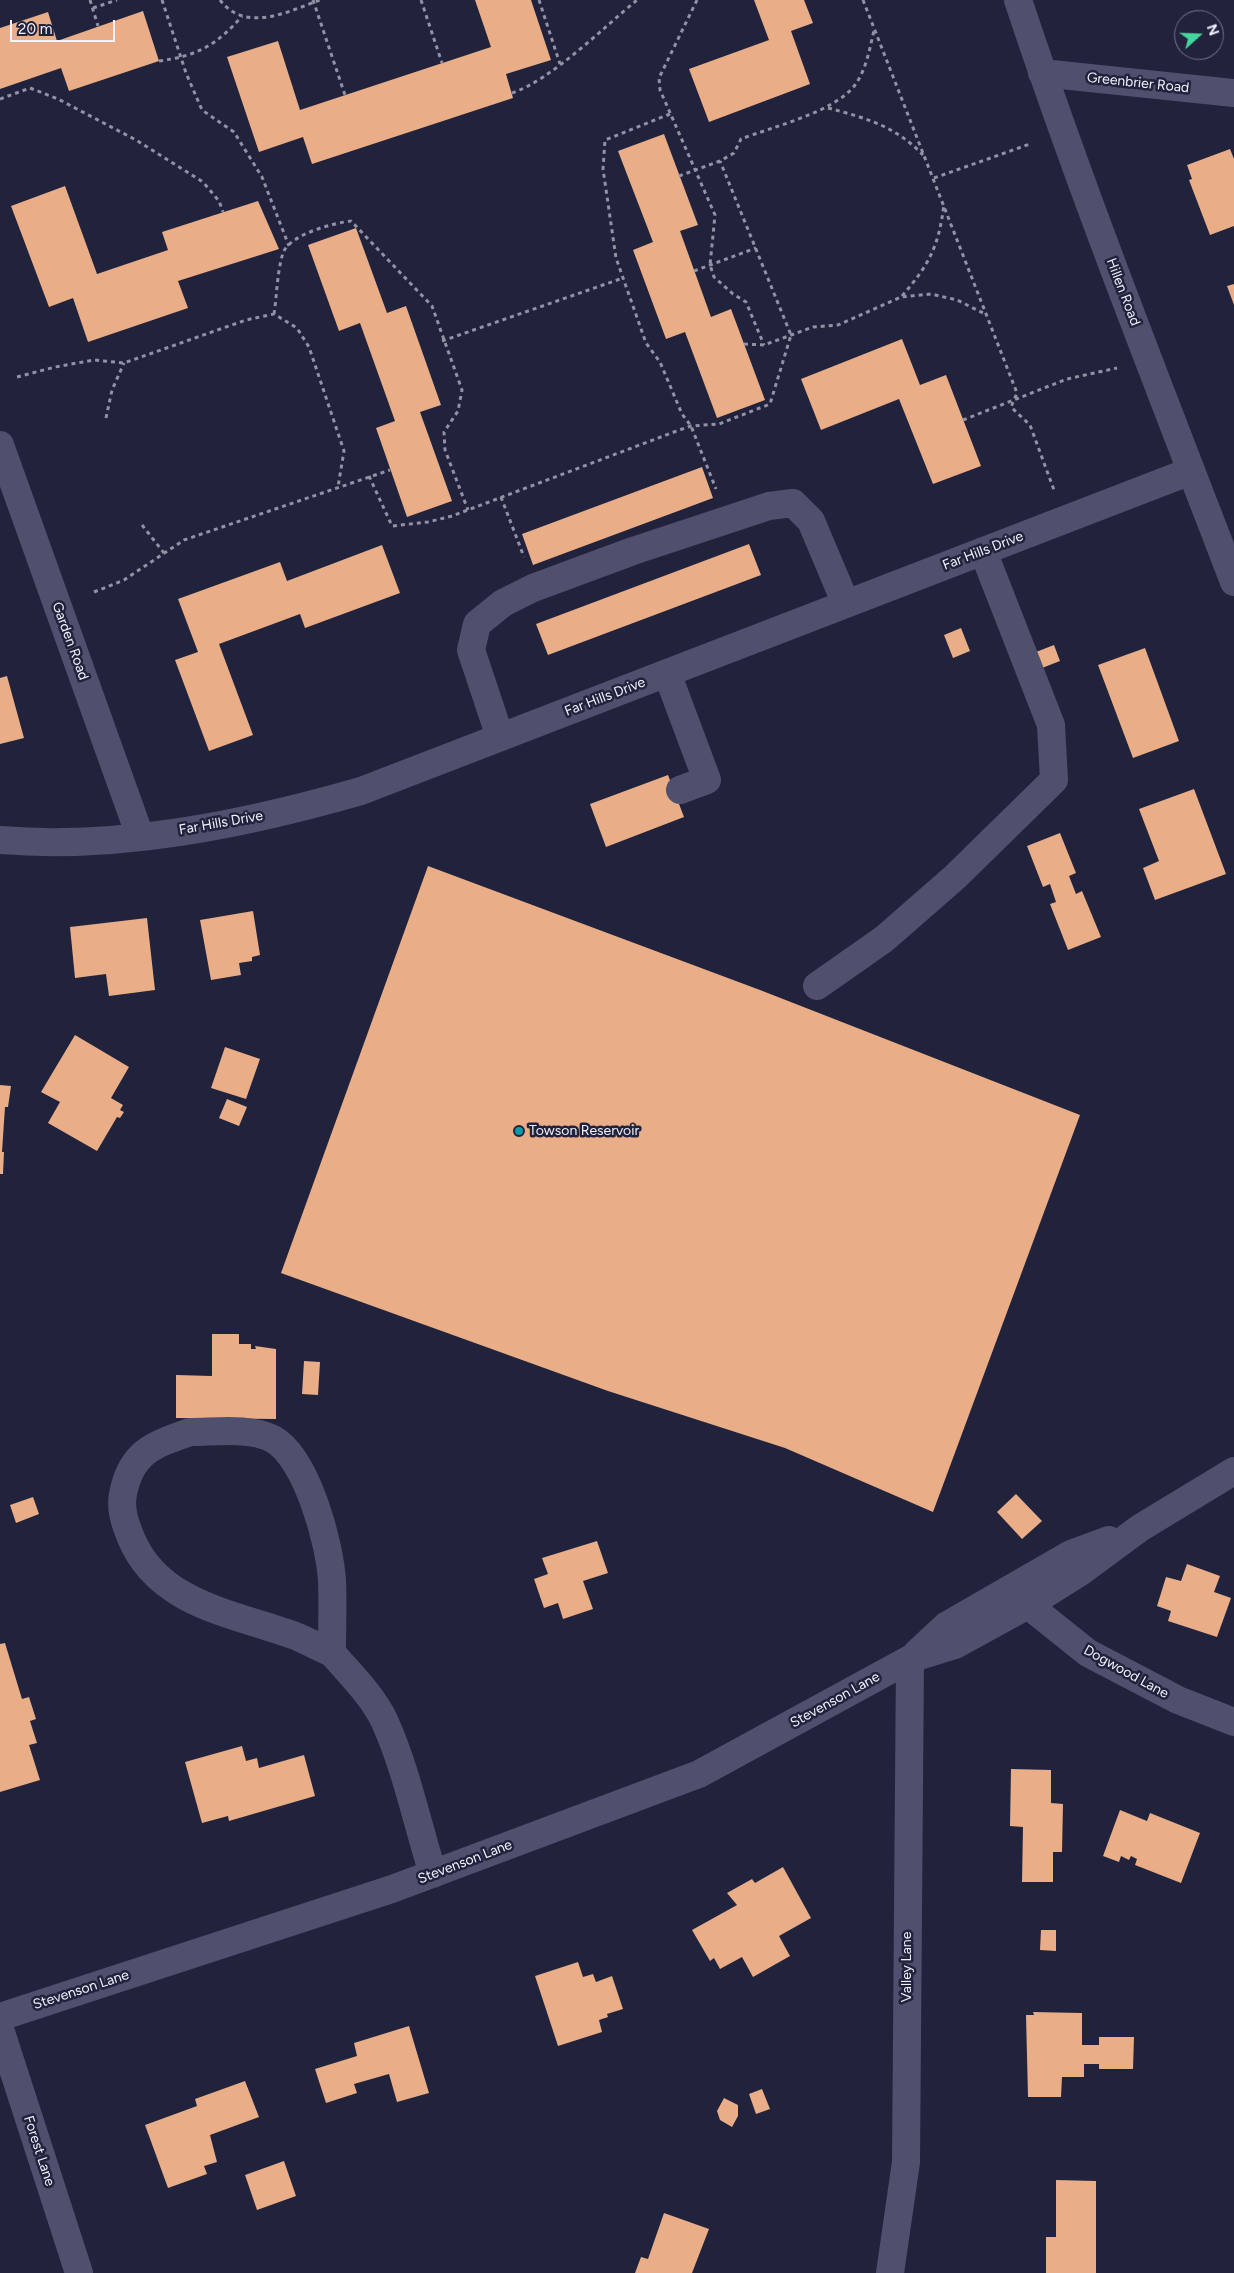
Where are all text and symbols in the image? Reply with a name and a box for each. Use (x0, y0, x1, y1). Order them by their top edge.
scale bar (12, 10, 118, 42)
north arrow (1174, 10, 1224, 60)
text: 20 m (18, 20, 52, 38)
text: N (1203, 22, 1222, 38)
street label: Greenbrier Road (1086, 69, 1190, 97)
street label: Hillen Road (1102, 256, 1144, 328)
street label: Far Hills Drive (940, 528, 1026, 574)
street label: Garden Road (48, 600, 92, 682)
street label: Far Hills Drive (562, 674, 648, 720)
street label: Far Hills Drive (178, 807, 264, 839)
place label: Towson Reservoir (529, 1123, 639, 1139)
marker: Towson Reservoir (513, 1125, 525, 1137)
street label: Dogwood Lane (1081, 1642, 1171, 1702)
street label: Stevenson Lane (787, 1668, 883, 1732)
street label: Stevenson Lane (415, 1836, 515, 1888)
street label: Valley Lane (899, 1932, 915, 2002)
street label: Stevenson Lane (31, 1967, 131, 2013)
street label: Forest Lane (20, 2114, 58, 2188)

